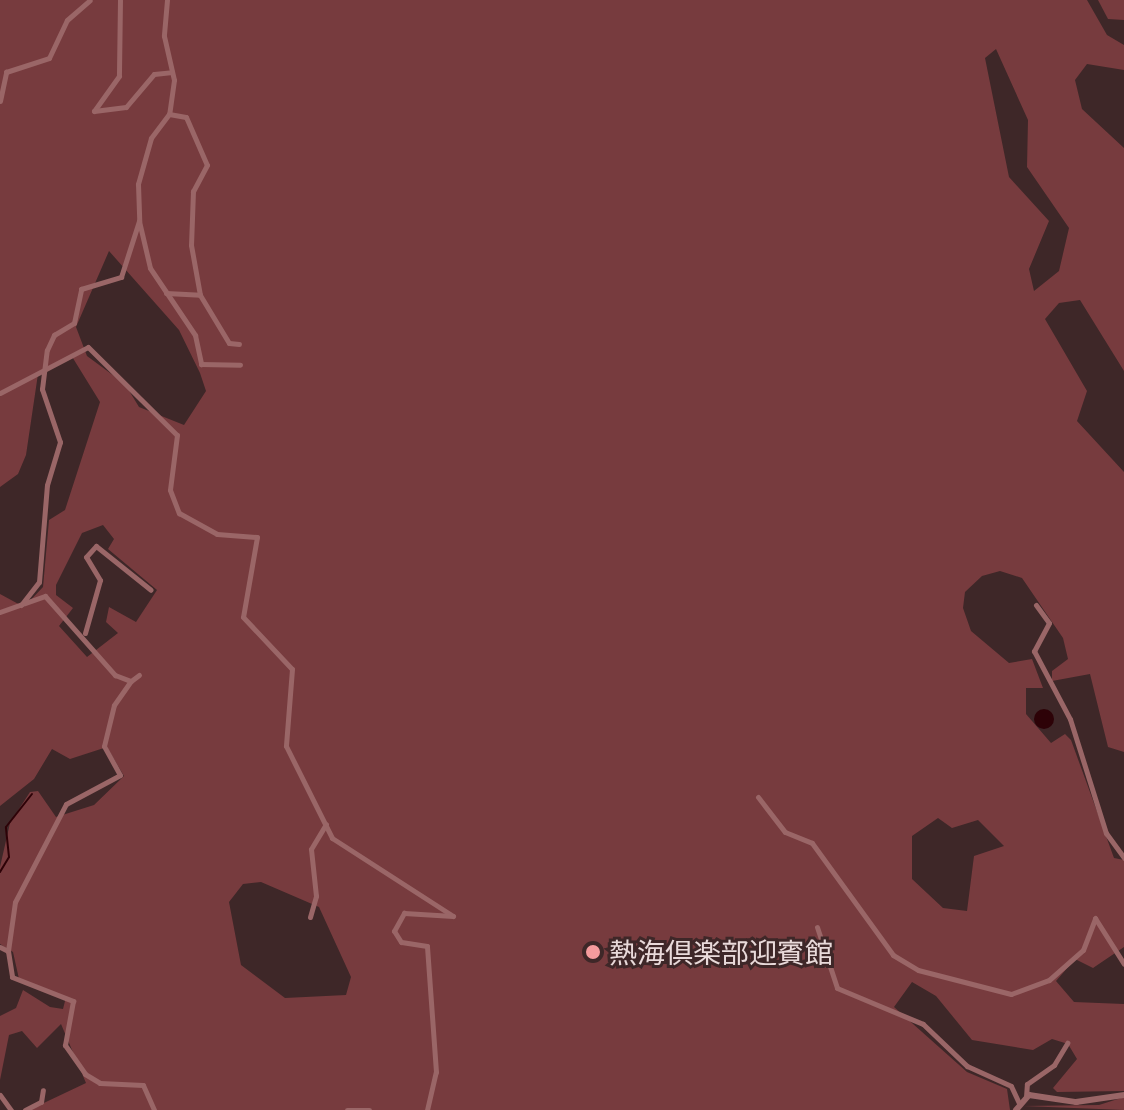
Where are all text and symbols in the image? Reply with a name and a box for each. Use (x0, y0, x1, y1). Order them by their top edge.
place label: 熱海倶楽部迎賓館 (609, 935, 833, 969)
marker: 熱海倶楽部迎賓館 (584, 943, 602, 961)

